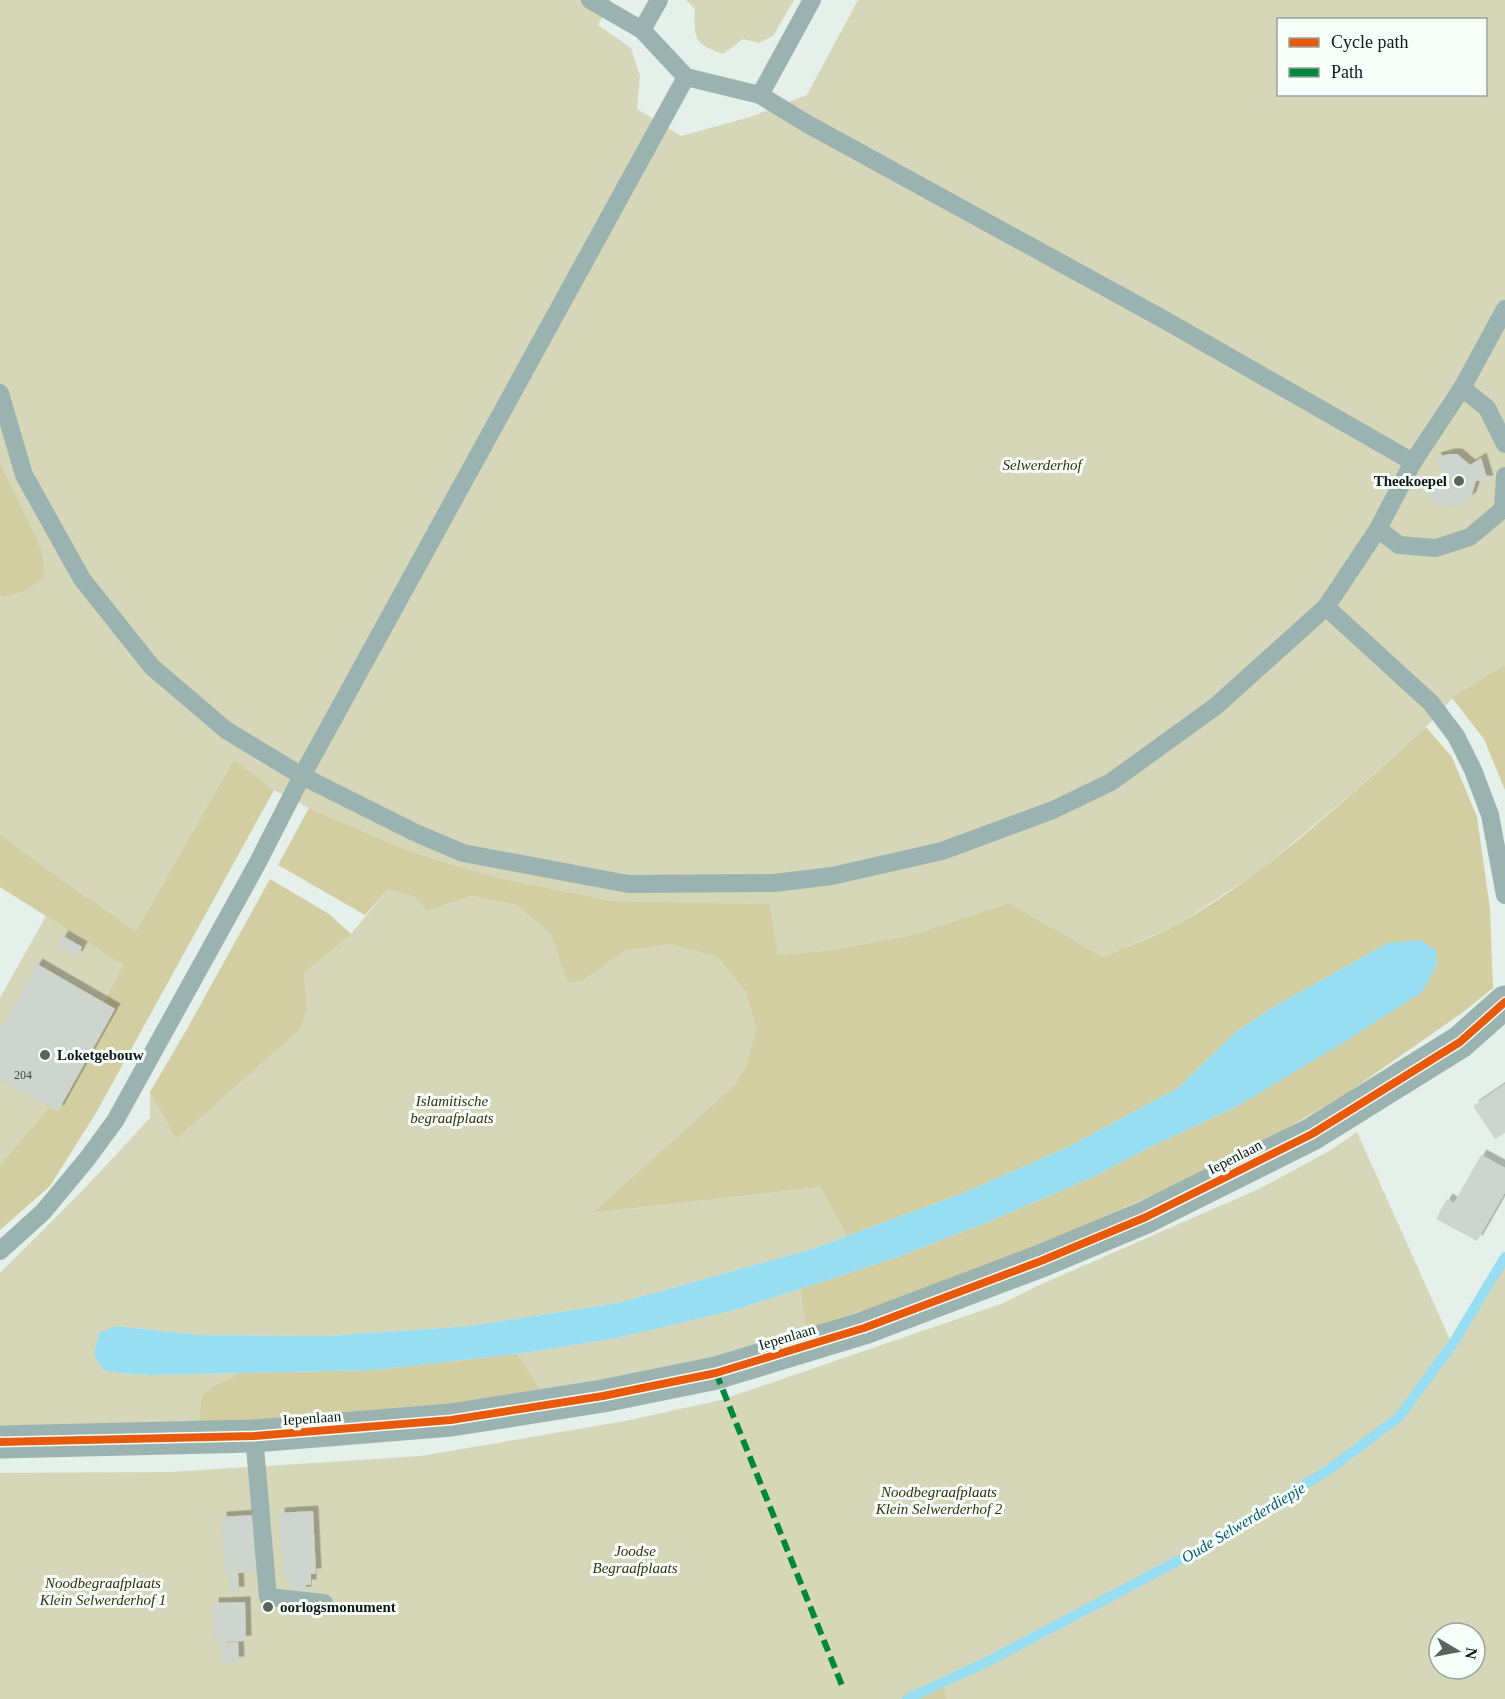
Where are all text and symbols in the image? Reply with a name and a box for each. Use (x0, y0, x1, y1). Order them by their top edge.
legend (1277, 18, 1487, 96)
text: Cycle path (1331, 32, 1408, 52)
text: Path (1331, 62, 1363, 82)
park label: Selwerderhof (1002, 457, 1083, 473)
place label: Theekoepel (1374, 473, 1447, 489)
marker: Theekoepel (1452, 474, 1466, 488)
place label: Loketgebouw (57, 1047, 144, 1063)
marker: Loketgebouw (38, 1048, 52, 1062)
house number: 204 (14, 1068, 32, 1082)
park label: Islamitische begraafplaats (410, 1093, 494, 1126)
street label: Iepenlaan (1205, 1136, 1265, 1177)
street label: Iepenlaan (757, 1321, 818, 1353)
street label: Iepenlaan (282, 1408, 342, 1428)
water label: Oude Selwerderdiepje (1178, 1479, 1309, 1567)
park label: Noodbegraafplaats Klein Selwerderhof 2 (875, 1484, 1003, 1517)
park label: Joodse Begraafplaats (593, 1543, 678, 1576)
park label: Noodbegraafplaats Klein Selwerderhof 1 (39, 1575, 166, 1608)
place label: oorlogsmonument (280, 1599, 396, 1615)
marker: oorlogsmonument (261, 1600, 275, 1614)
north arrow (1427, 1621, 1487, 1681)
text: N (1462, 1646, 1481, 1661)

